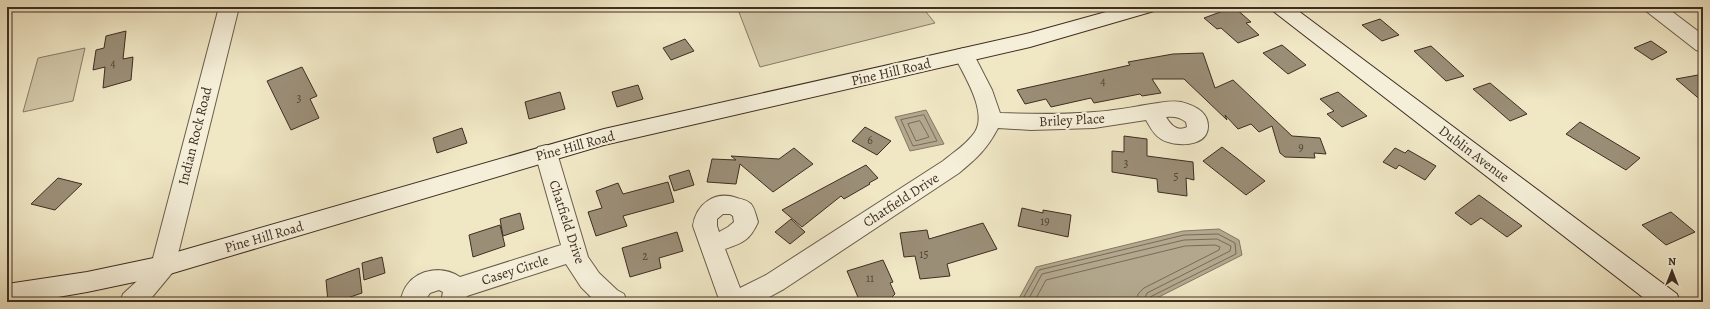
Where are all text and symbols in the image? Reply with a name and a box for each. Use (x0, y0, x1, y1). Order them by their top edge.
street label: Pine Hill Road (849, 53, 933, 90)
house number: 4 (110, 55, 116, 71)
house number: 4 (1100, 73, 1106, 89)
street label: Indian Rock Road (174, 84, 217, 187)
house number: 3 (297, 90, 302, 106)
street label: Briley Place (1039, 109, 1105, 131)
street label: Dublin Avenue (1435, 121, 1513, 187)
street label: Pine Hill Road (533, 126, 617, 166)
house number: 6 (867, 132, 873, 148)
house number: 9 (1298, 139, 1304, 155)
house number: 3 (1124, 155, 1129, 171)
street label: Chatfield Drive (859, 168, 943, 232)
house number: 5 (1173, 168, 1179, 184)
street label: Chatfield Drive (545, 178, 589, 266)
house number: 19 (1040, 213, 1050, 229)
street label: Pine Hill Road (222, 217, 306, 257)
house number: 15 (919, 246, 929, 262)
house number: 2 (642, 248, 648, 264)
street label: Casey Circle (479, 250, 551, 290)
north arrow (1652, 251, 1692, 291)
text: N (1668, 254, 1676, 269)
house number: 11 (866, 270, 874, 286)

